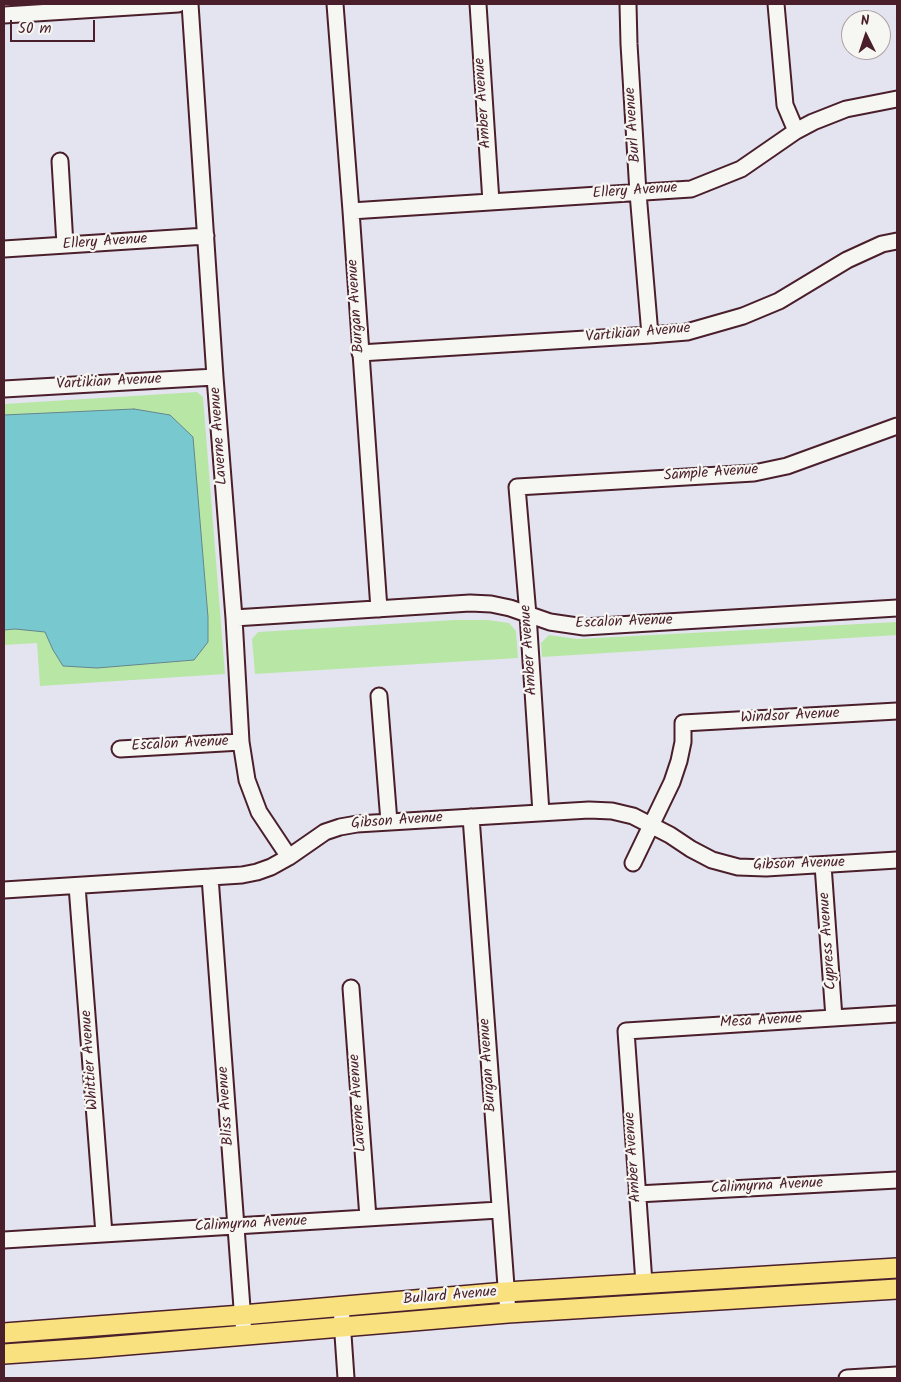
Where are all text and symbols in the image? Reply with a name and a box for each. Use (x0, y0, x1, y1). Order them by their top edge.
scale bar (12, 10, 98, 42)
north arrow (841, 10, 891, 60)
text: N (860, 10, 870, 32)
text: 50 m (18, 17, 52, 41)
street label: Amber Avenue (472, 57, 496, 149)
street label: Burl Avenue (622, 87, 646, 163)
street label: Ellery Avenue (592, 180, 678, 204)
street label: Ellery Avenue (62, 231, 148, 255)
street label: Burgan Avenue (345, 258, 369, 354)
street label: Vartikian Avenue (585, 320, 691, 348)
street label: Vartikian Avenue (56, 371, 162, 395)
street label: Laverne Avenue (208, 386, 232, 486)
street label: Sample Avenue (663, 462, 759, 486)
street label: Amber Avenue (518, 604, 542, 696)
street label: Escalon Avenue (575, 612, 673, 634)
street label: Windsor Avenue (740, 705, 840, 729)
street label: Escalon Avenue (131, 733, 229, 757)
street label: Gibson Avenue (351, 810, 443, 834)
street label: Gibson Avenue (753, 854, 845, 876)
street label: Cypress Avenue (817, 892, 841, 990)
street label: Whittier Avenue (79, 1009, 103, 1111)
street label: Mesa Avenue (719, 1011, 803, 1033)
street label: Burgan Avenue (477, 1017, 501, 1113)
street label: Laverne Avenue (347, 1053, 371, 1153)
street label: Bliss Avenue (215, 1066, 239, 1146)
street label: Amber Avenue (622, 1111, 646, 1203)
street label: Calimyrna Avenue (710, 1175, 824, 1199)
street label: Calimyrna Avenue (194, 1213, 308, 1237)
street label: Bullard Avenue (403, 1284, 497, 1310)

